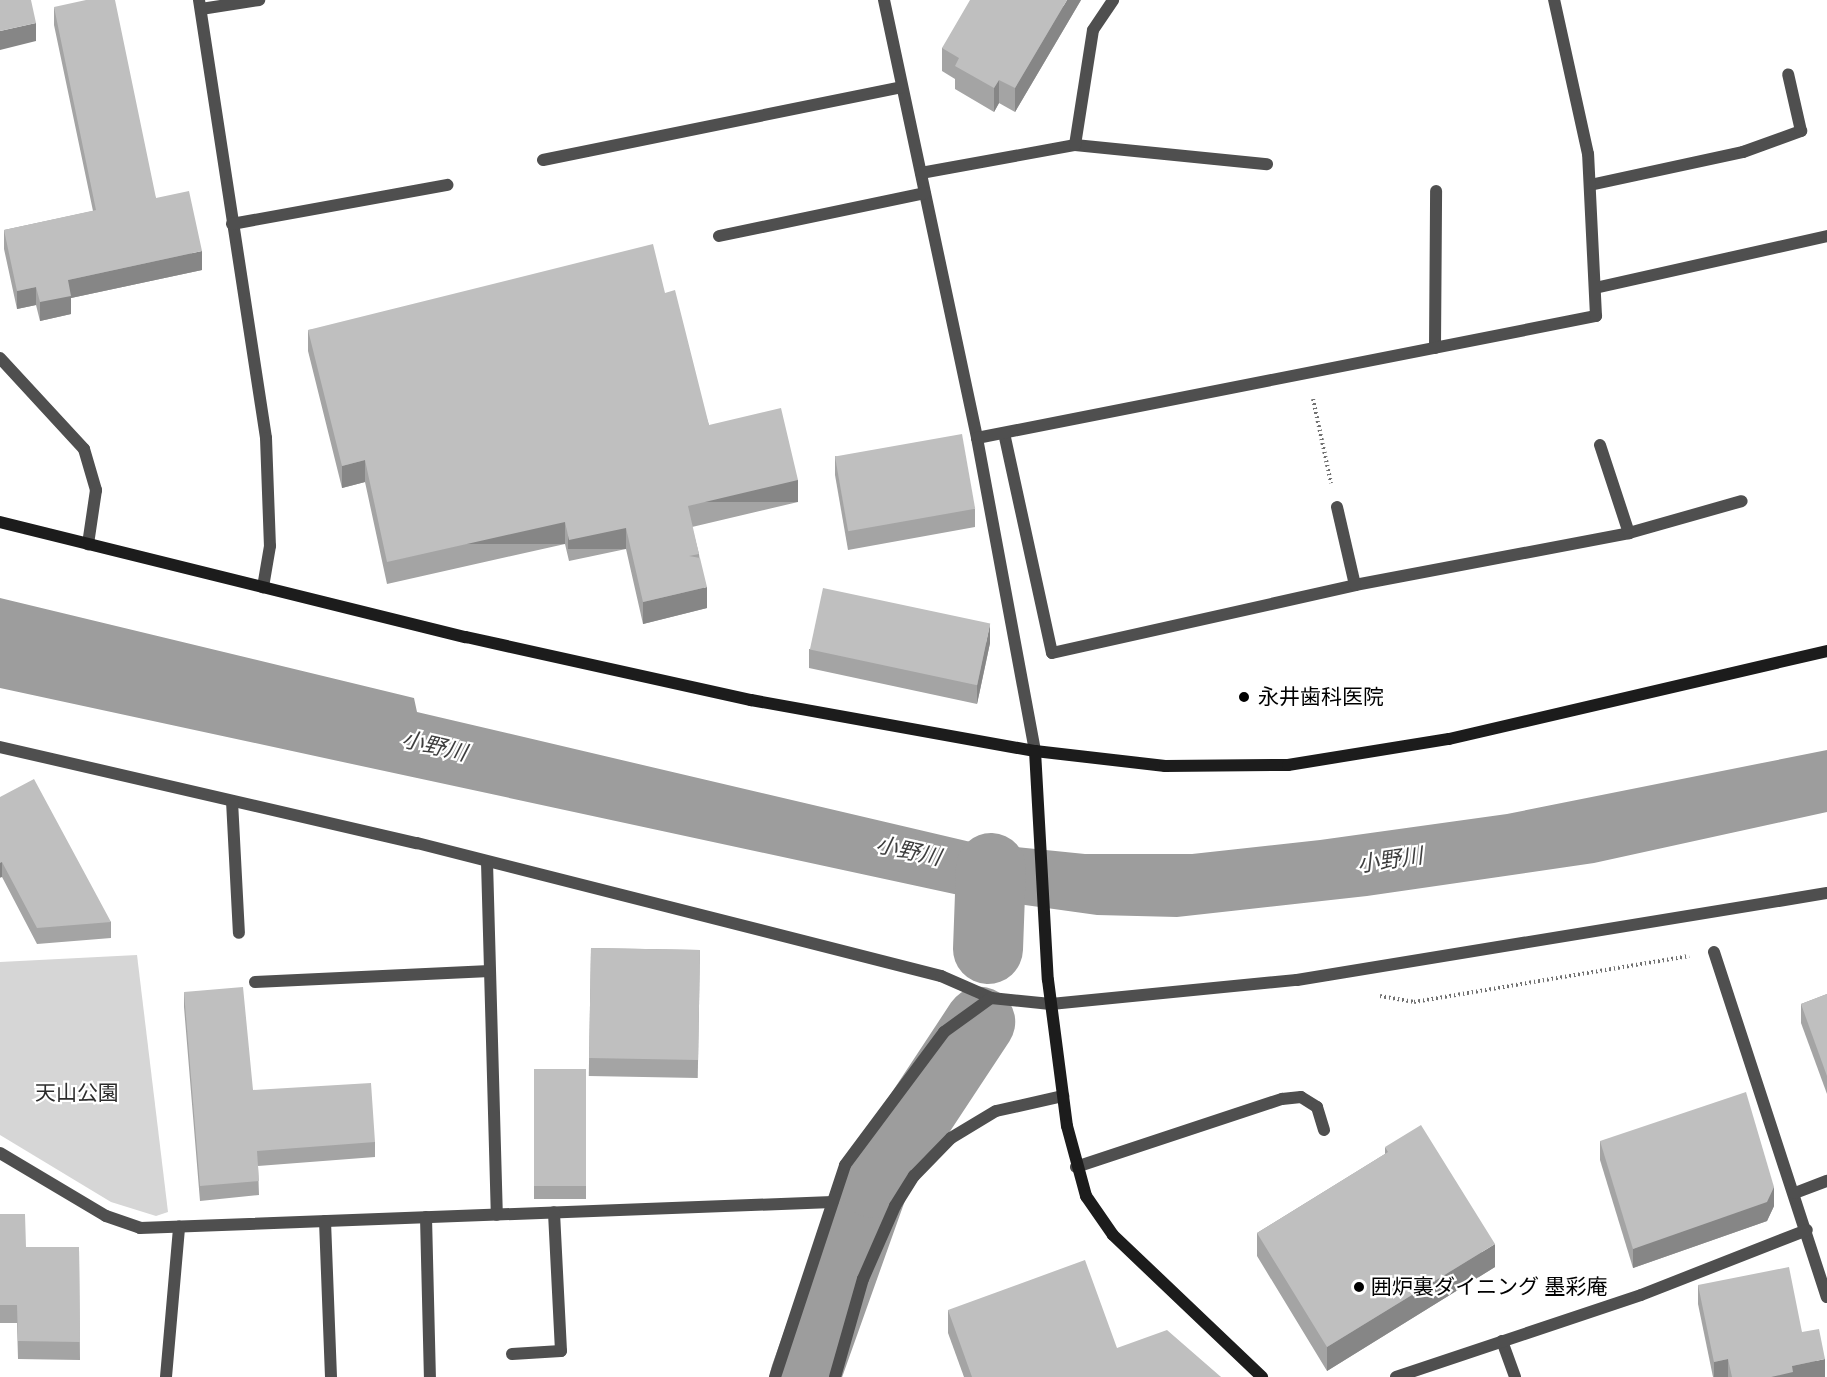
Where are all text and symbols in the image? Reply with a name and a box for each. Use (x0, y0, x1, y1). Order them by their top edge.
place label: 永井歯科医院 (1258, 684, 1384, 710)
marker: 永井歯科医院 (1235, 688, 1253, 706)
water label: 小野川 (399, 727, 469, 767)
water label: 小野川 (873, 832, 943, 872)
water label: 小野川 (1355, 843, 1425, 879)
park label: 天山公園 (35, 1080, 119, 1106)
place label: 囲炉裏ダイニング 墨彩庵 (1371, 1274, 1607, 1300)
marker: 囲炉裏ダイニング 墨彩庵 (1352, 1280, 1366, 1294)

